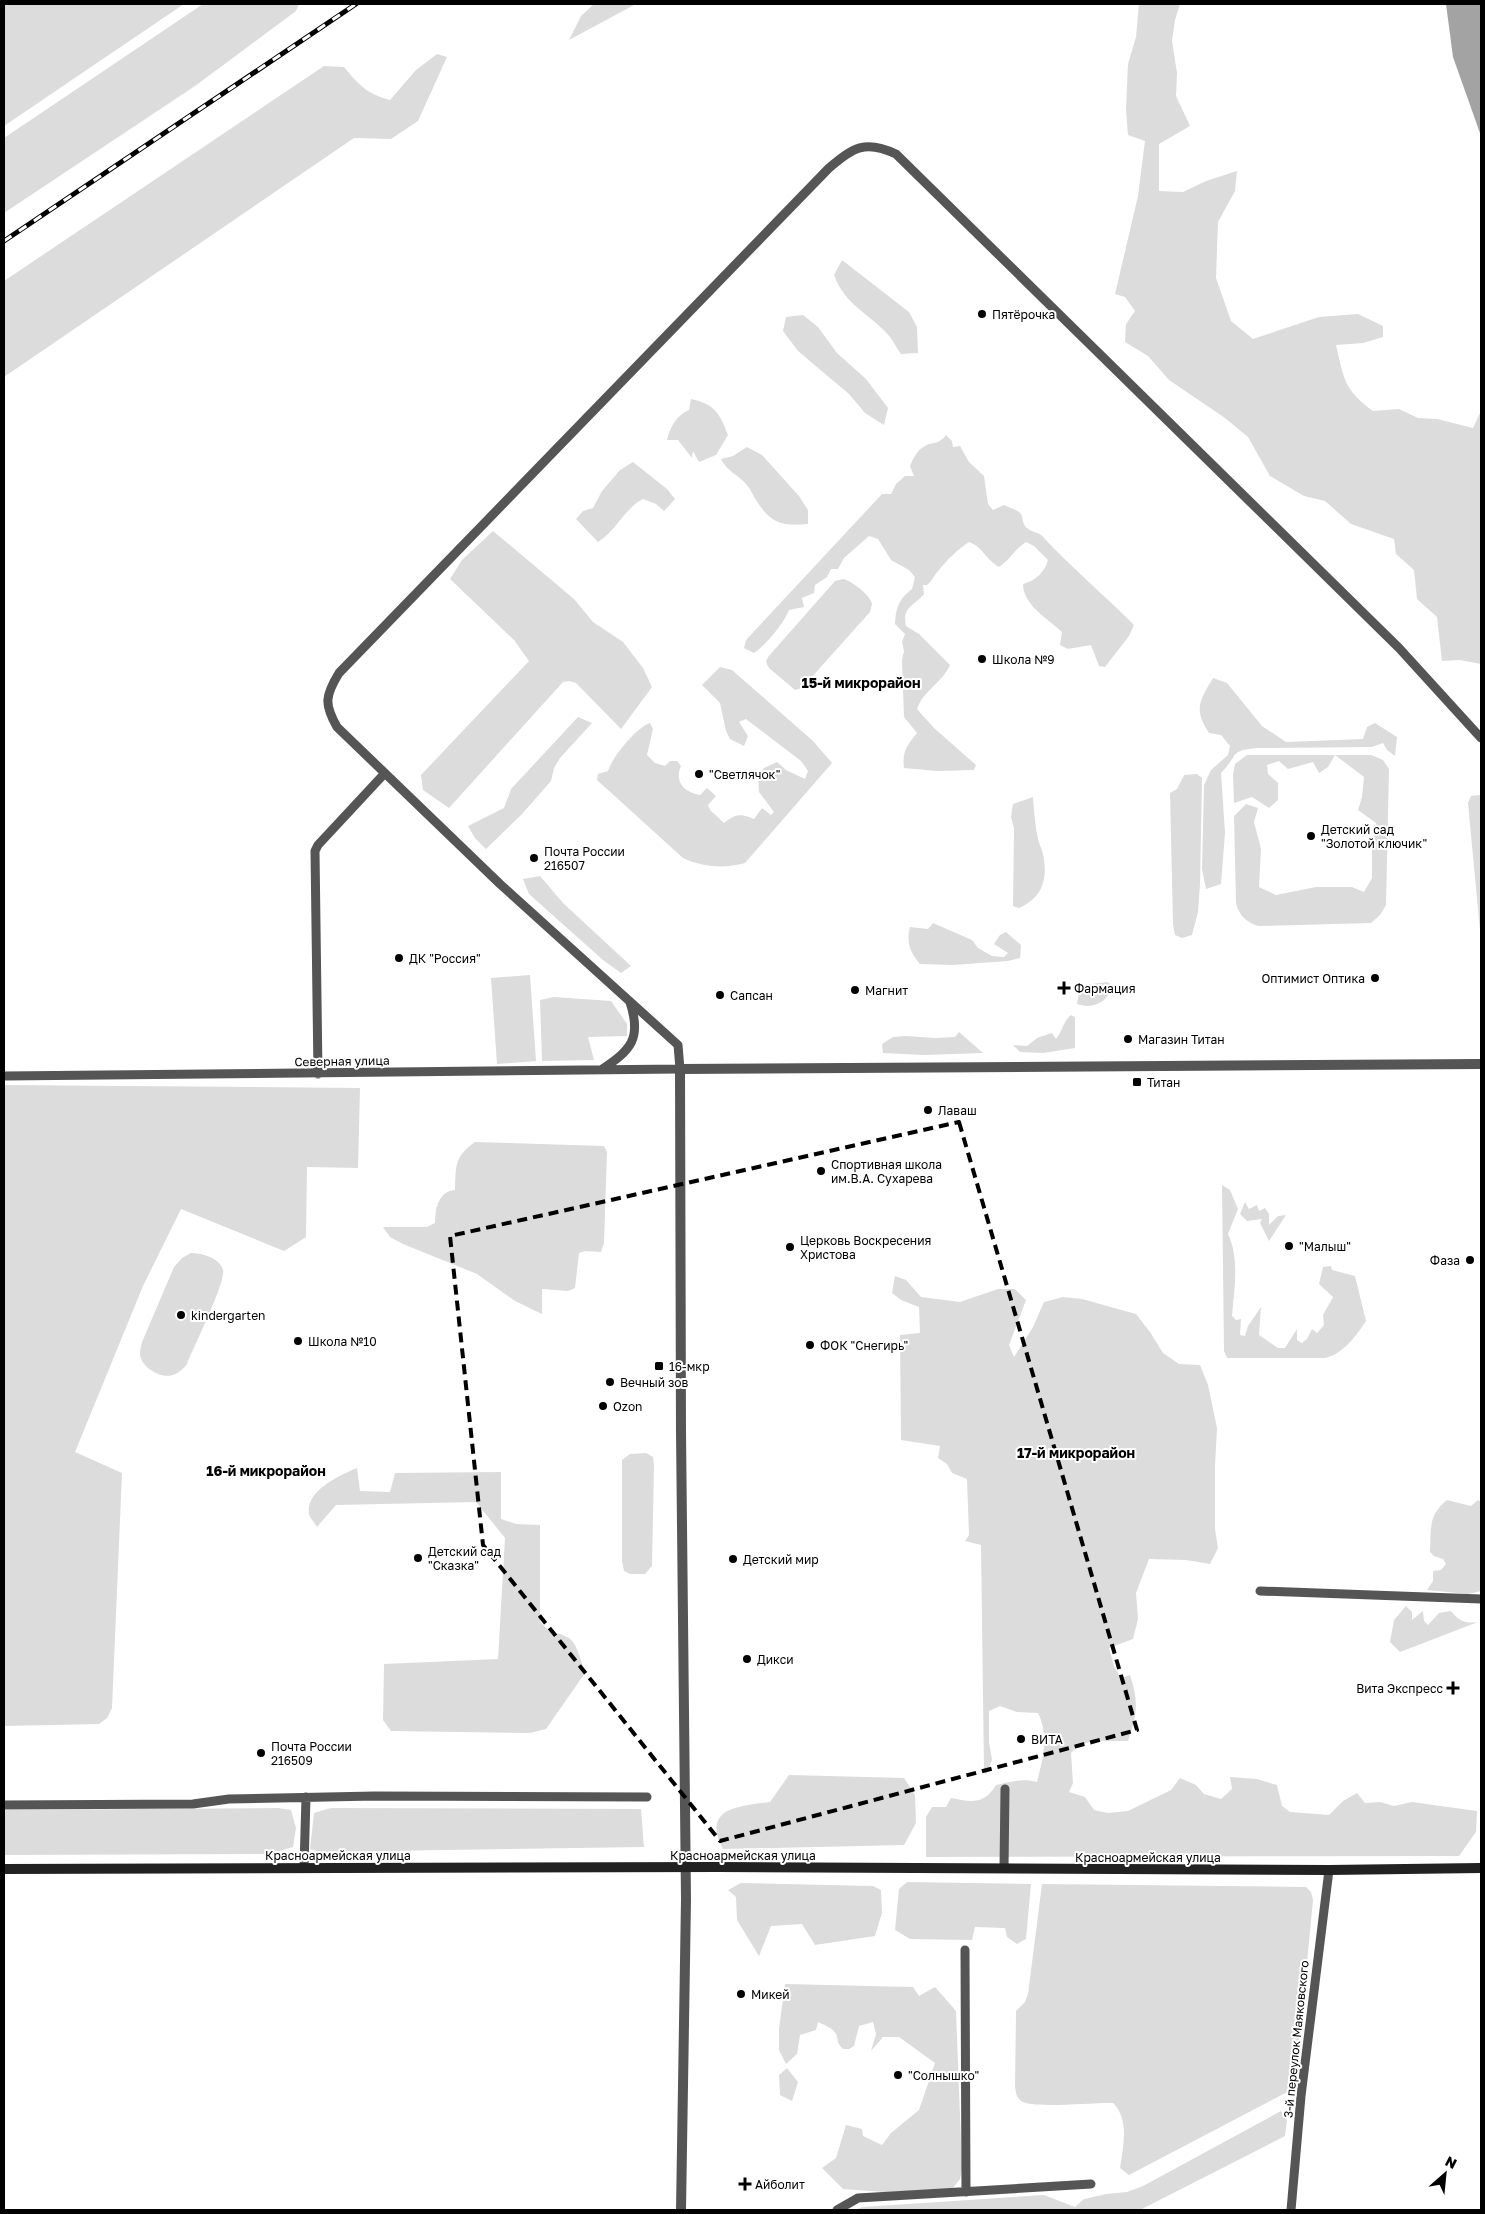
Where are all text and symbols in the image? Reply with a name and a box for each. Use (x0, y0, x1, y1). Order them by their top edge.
place label: Пятёрочка (992, 307, 1055, 322)
marker: Пятёрочка (976, 308, 988, 320)
place label: Школа №9 (992, 652, 1055, 667)
marker: Школа №9 (976, 653, 988, 665)
district label: 15-й микрорайон (801, 674, 921, 691)
place label: "Светлячок" (709, 767, 780, 782)
marker: "Светлячок" (693, 768, 705, 780)
place label: Детский сад "Золотой ключик" (1321, 822, 1427, 851)
marker: Детский сад "Золотой ключик" (1305, 830, 1317, 842)
place label: Почта России 216507 (544, 844, 625, 873)
marker: Почта России 216507 (528, 852, 540, 864)
place label: ДК "Россия" (409, 951, 481, 966)
marker: ДК "Россия" (393, 952, 405, 964)
place label: Оптимист Оптика (1261, 971, 1365, 986)
marker: Оптимист Оптика (1369, 972, 1381, 984)
place label: Фармация (1074, 981, 1136, 996)
marker: Фармация (1058, 982, 1070, 994)
place label: Магнит (865, 983, 908, 998)
marker: Магнит (849, 984, 861, 996)
place label: Сапсан (730, 988, 773, 1003)
marker: Сапсан (714, 989, 726, 1001)
place label: Магазин Титан (1138, 1032, 1225, 1047)
marker: Магазин Титан (1122, 1033, 1134, 1045)
street label: Северная улица (294, 1053, 390, 1069)
place label: Титан (1147, 1075, 1180, 1090)
marker: Титан (1131, 1076, 1143, 1088)
place label: Лаваш (938, 1103, 977, 1118)
marker: Лаваш (922, 1104, 934, 1116)
place label: Спортивная школа им.В.А. Сухарева (831, 1157, 942, 1186)
marker: Спортивная школа им.В.А. Сухарева (815, 1165, 827, 1177)
place label: Церковь Воскресения Христова (800, 1233, 931, 1262)
place label: "Малыш" (1299, 1239, 1351, 1254)
marker: "Малыш" (1283, 1240, 1295, 1252)
marker: Церковь Воскресения Христова (784, 1241, 796, 1253)
place label: Фаза (1430, 1253, 1460, 1268)
marker: Фаза (1464, 1254, 1476, 1266)
place label: kindergarten (191, 1308, 266, 1323)
marker: kindergarten (175, 1309, 187, 1321)
place label: Школа №10 (308, 1334, 377, 1349)
marker: Школа №10 (292, 1335, 304, 1347)
place label: ФОК "Снегирь" (820, 1338, 908, 1353)
marker: ФОК "Снегирь" (804, 1339, 816, 1351)
place label: 16-мкр (669, 1359, 710, 1374)
marker: 16-мкр (653, 1360, 665, 1372)
place label: Вечный зов (620, 1375, 689, 1390)
marker: Вечный зов (604, 1376, 616, 1388)
place label: Ozon (613, 1399, 642, 1414)
marker: Ozon (597, 1400, 609, 1412)
district label: 17-й микрорайон (1017, 1444, 1135, 1461)
district label: 16-й микрорайон (206, 1462, 326, 1479)
place label: Детский сад "Сказка" (428, 1544, 501, 1573)
marker: Детский сад "Сказка" (412, 1552, 424, 1564)
place label: Детский мир (743, 1552, 819, 1567)
marker: Детский мир (727, 1553, 739, 1565)
place label: Дикси (757, 1652, 794, 1667)
marker: Дикси (741, 1653, 753, 1665)
place label: Вита Экспресс (1356, 1681, 1443, 1696)
marker: Вита Экспресс (1447, 1682, 1459, 1694)
place label: ВИТА (1031, 1732, 1063, 1747)
marker: ВИТА (1015, 1733, 1027, 1745)
place label: Почта России 216509 (271, 1739, 352, 1768)
marker: Почта России 216509 (255, 1747, 267, 1759)
street label: Красноармейская улица (265, 1848, 411, 1863)
street label: Красноармейская улица (670, 1848, 816, 1863)
street label: Красноармейская улица (1075, 1850, 1221, 1865)
street label: 3-й переулок Маяковского (1280, 1959, 1312, 2119)
place label: Микей (751, 1987, 790, 2002)
marker: Микей (735, 1988, 747, 2000)
place label: "Солнышко" (908, 2068, 979, 2083)
marker: "Солнышко" (892, 2069, 904, 2081)
north arrow (1420, 2149, 1470, 2199)
text: N (1443, 2152, 1460, 2172)
place label: Айболит (755, 2177, 805, 2192)
marker: Айболит (739, 2178, 751, 2190)

